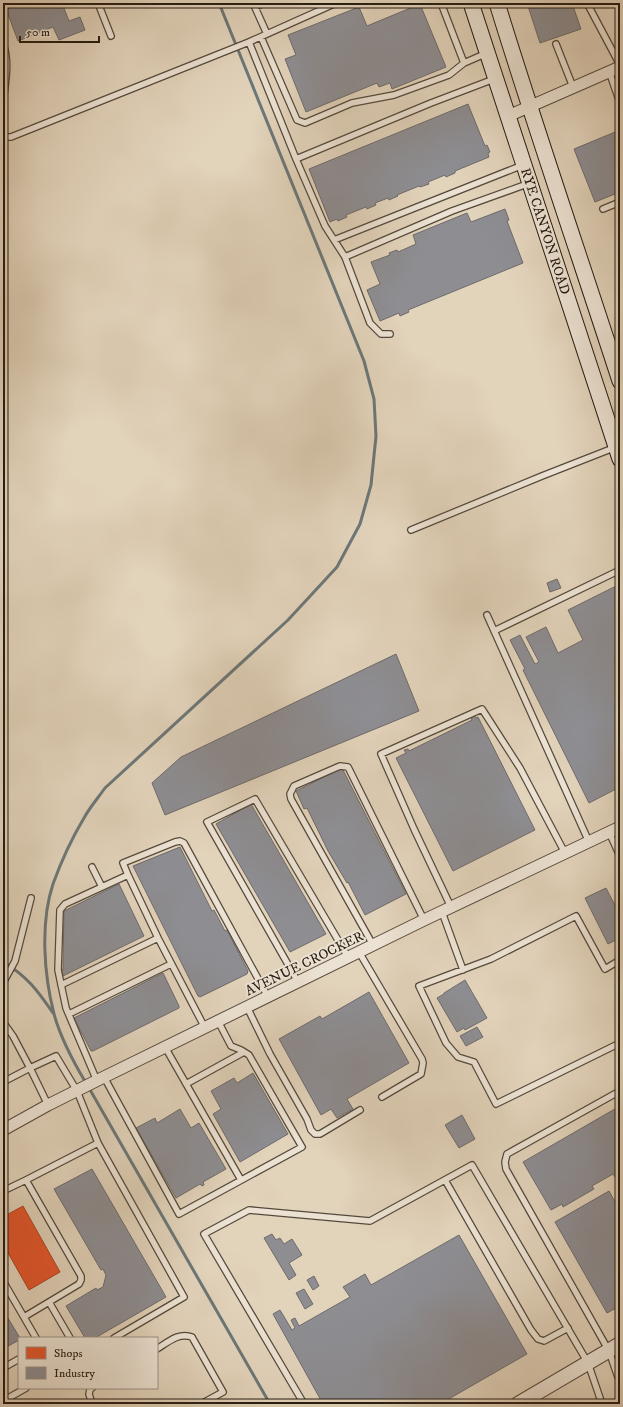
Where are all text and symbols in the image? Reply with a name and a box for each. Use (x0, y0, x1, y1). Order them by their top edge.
scale bar (20, 18, 99, 44)
text: 50 m (26, 25, 50, 40)
street label: RYE CANYON ROAD (516, 166, 574, 297)
street label: AVENUE CROCKER (242, 927, 367, 1000)
legend (18, 1337, 158, 1389)
text: Shops (54, 1346, 82, 1361)
text: Industry (54, 1366, 95, 1381)

